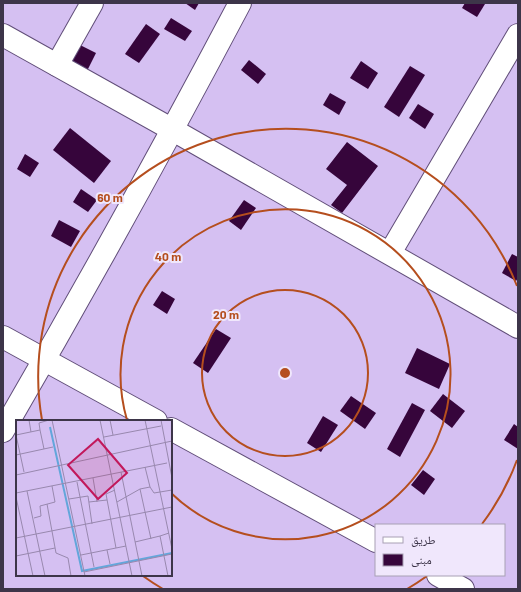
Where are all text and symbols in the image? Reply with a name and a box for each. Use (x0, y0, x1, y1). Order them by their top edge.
text: 60 m (97, 190, 123, 204)
text: 40 m (155, 249, 181, 263)
text: 20 m (213, 307, 239, 321)
centre of rings (278, 366, 292, 380)
inset map (16, 420, 172, 576)
legend (375, 524, 505, 576)
text: طريق (411, 532, 436, 547)
text: مبنى (411, 552, 432, 567)

